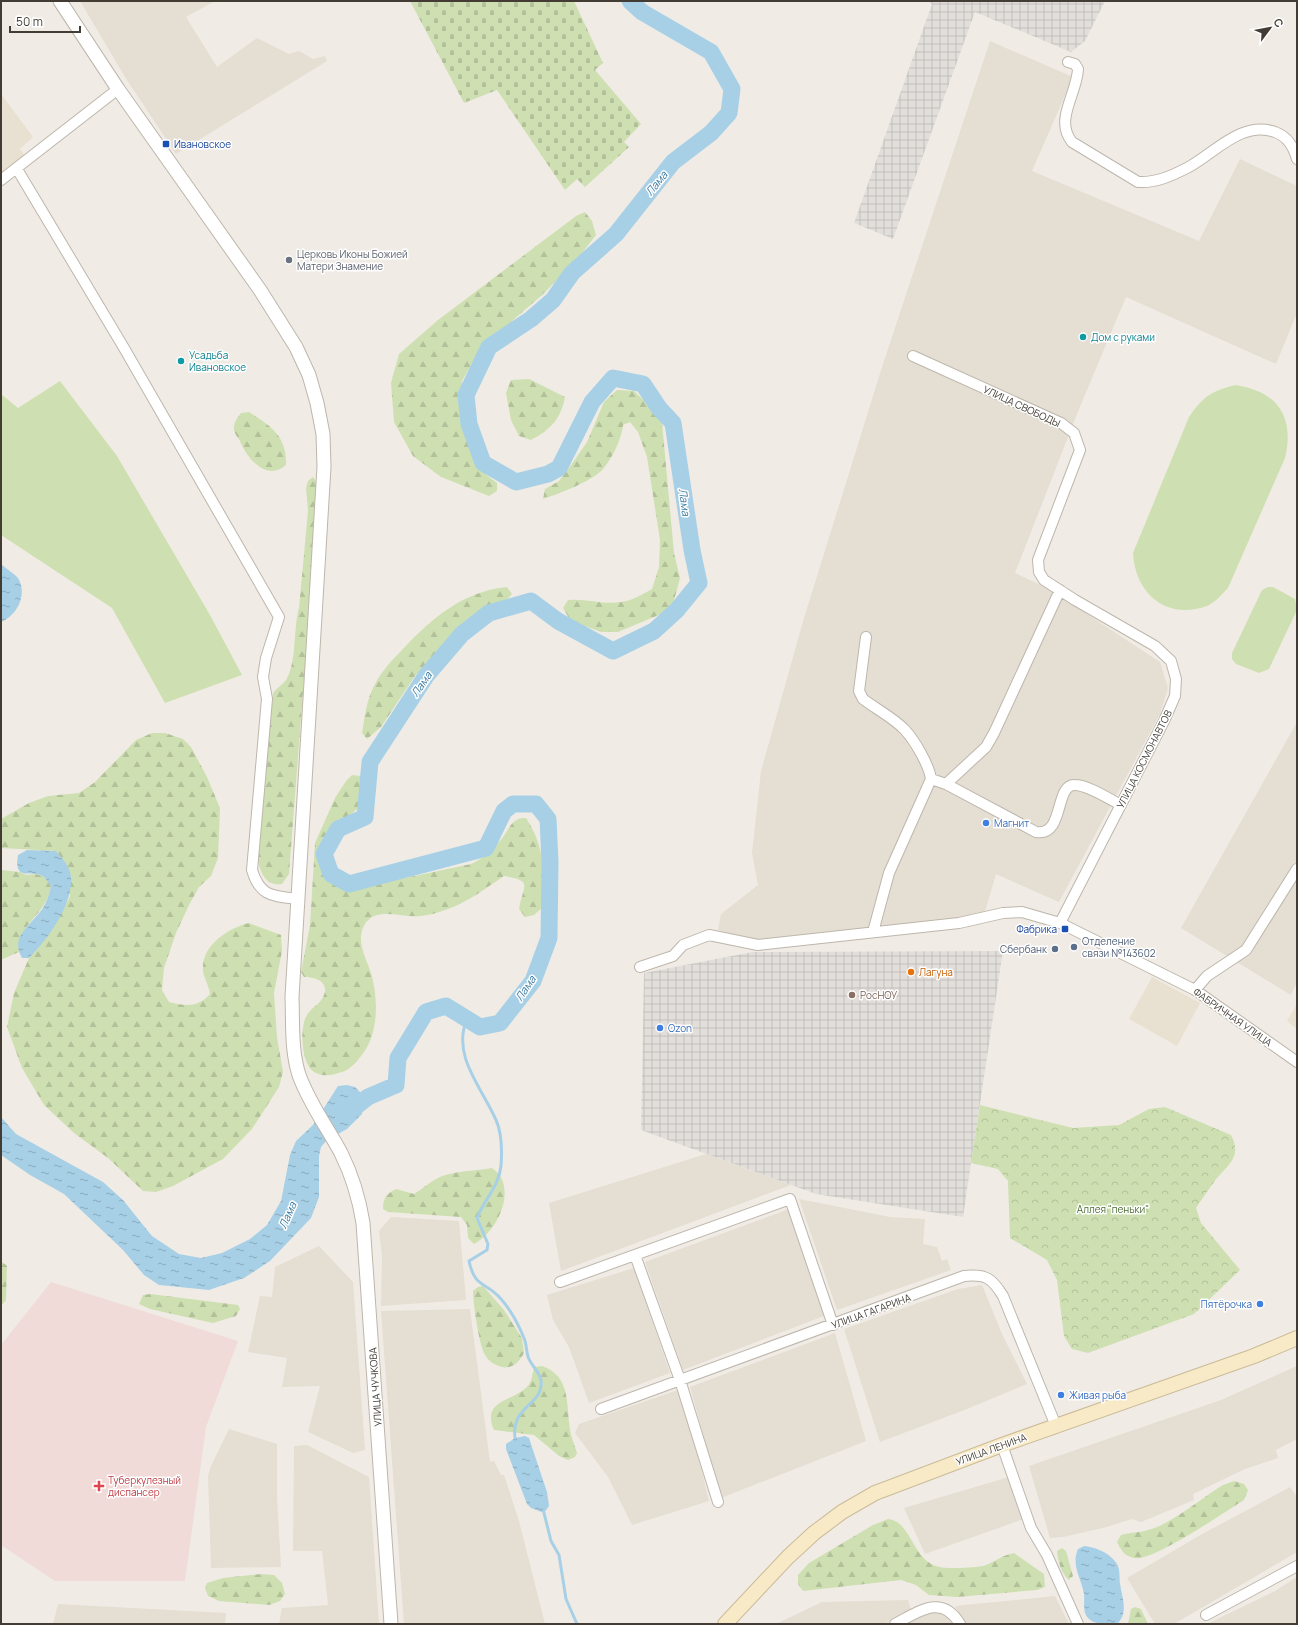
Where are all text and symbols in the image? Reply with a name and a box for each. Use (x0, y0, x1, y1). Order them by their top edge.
scale bar (10, 8, 80, 34)
north arrow (1250, 8, 1290, 48)
text: 50 m (16, 13, 43, 30)
text: С (1270, 15, 1287, 30)
place label: Ивановское (174, 137, 231, 151)
marker: Ивановское (161, 139, 171, 149)
water label: Лама (642, 167, 671, 198)
place label: Церковь Иконы Божией Матери Знамение (297, 247, 408, 273)
marker: Церковь Иконы Божией Матери Знамение (284, 255, 294, 265)
place label: Дом с руками (1091, 330, 1155, 344)
marker: Дом с руками (1078, 332, 1088, 342)
place label: Усадьба Ивановское (189, 348, 246, 374)
marker: Усадьба Ивановское (176, 356, 186, 366)
street label: УЛИЦА СВОБОДЫ (981, 382, 1063, 430)
water label: Лама (676, 487, 694, 518)
water label: Лама (407, 668, 436, 700)
street label: УЛИЦА КОСМОНАВТОВ (1113, 707, 1175, 811)
place label: Магнит (994, 816, 1029, 830)
marker: Магнит (981, 818, 991, 828)
place label: Фабрика (1016, 922, 1057, 936)
marker: Фабрика (1060, 924, 1070, 934)
place label: Отделение связи №143602 (1082, 934, 1156, 960)
place label: Сбербанк (1000, 942, 1048, 956)
marker: Отделение связи №143602 (1069, 942, 1079, 952)
marker: Сбербанк (1050, 944, 1060, 954)
place label: Лагуна (919, 965, 953, 979)
marker: Лагуна (906, 967, 916, 977)
water label: Лама (511, 972, 539, 1004)
street label: ФАБРИЧНАЯ УЛИЦА (1191, 985, 1276, 1050)
place label: РосНОУ (860, 988, 898, 1002)
marker: РосНОУ (847, 990, 857, 1000)
place label: Ozon (668, 1021, 692, 1035)
marker: Ozon (655, 1023, 665, 1033)
water label: Лама (275, 1199, 300, 1231)
park label: Аллея "пеньки" (1077, 1202, 1149, 1216)
street label: УЛИЦА ГАГАРИНА (829, 1290, 913, 1332)
place label: Пятёрочка (1201, 1297, 1252, 1311)
marker: Пятёрочка (1255, 1299, 1265, 1309)
street label: УЛИЦА ЧУЧКОВА (365, 1346, 385, 1427)
place label: Живая рыба (1069, 1388, 1126, 1402)
marker: Живая рыба (1056, 1390, 1066, 1400)
street label: УЛИЦА ЛЕНИНА (954, 1429, 1029, 1468)
place label: Туберкулезный диспансер (108, 1473, 181, 1499)
marker: Туберкулезный диспансер (93, 1480, 105, 1492)

